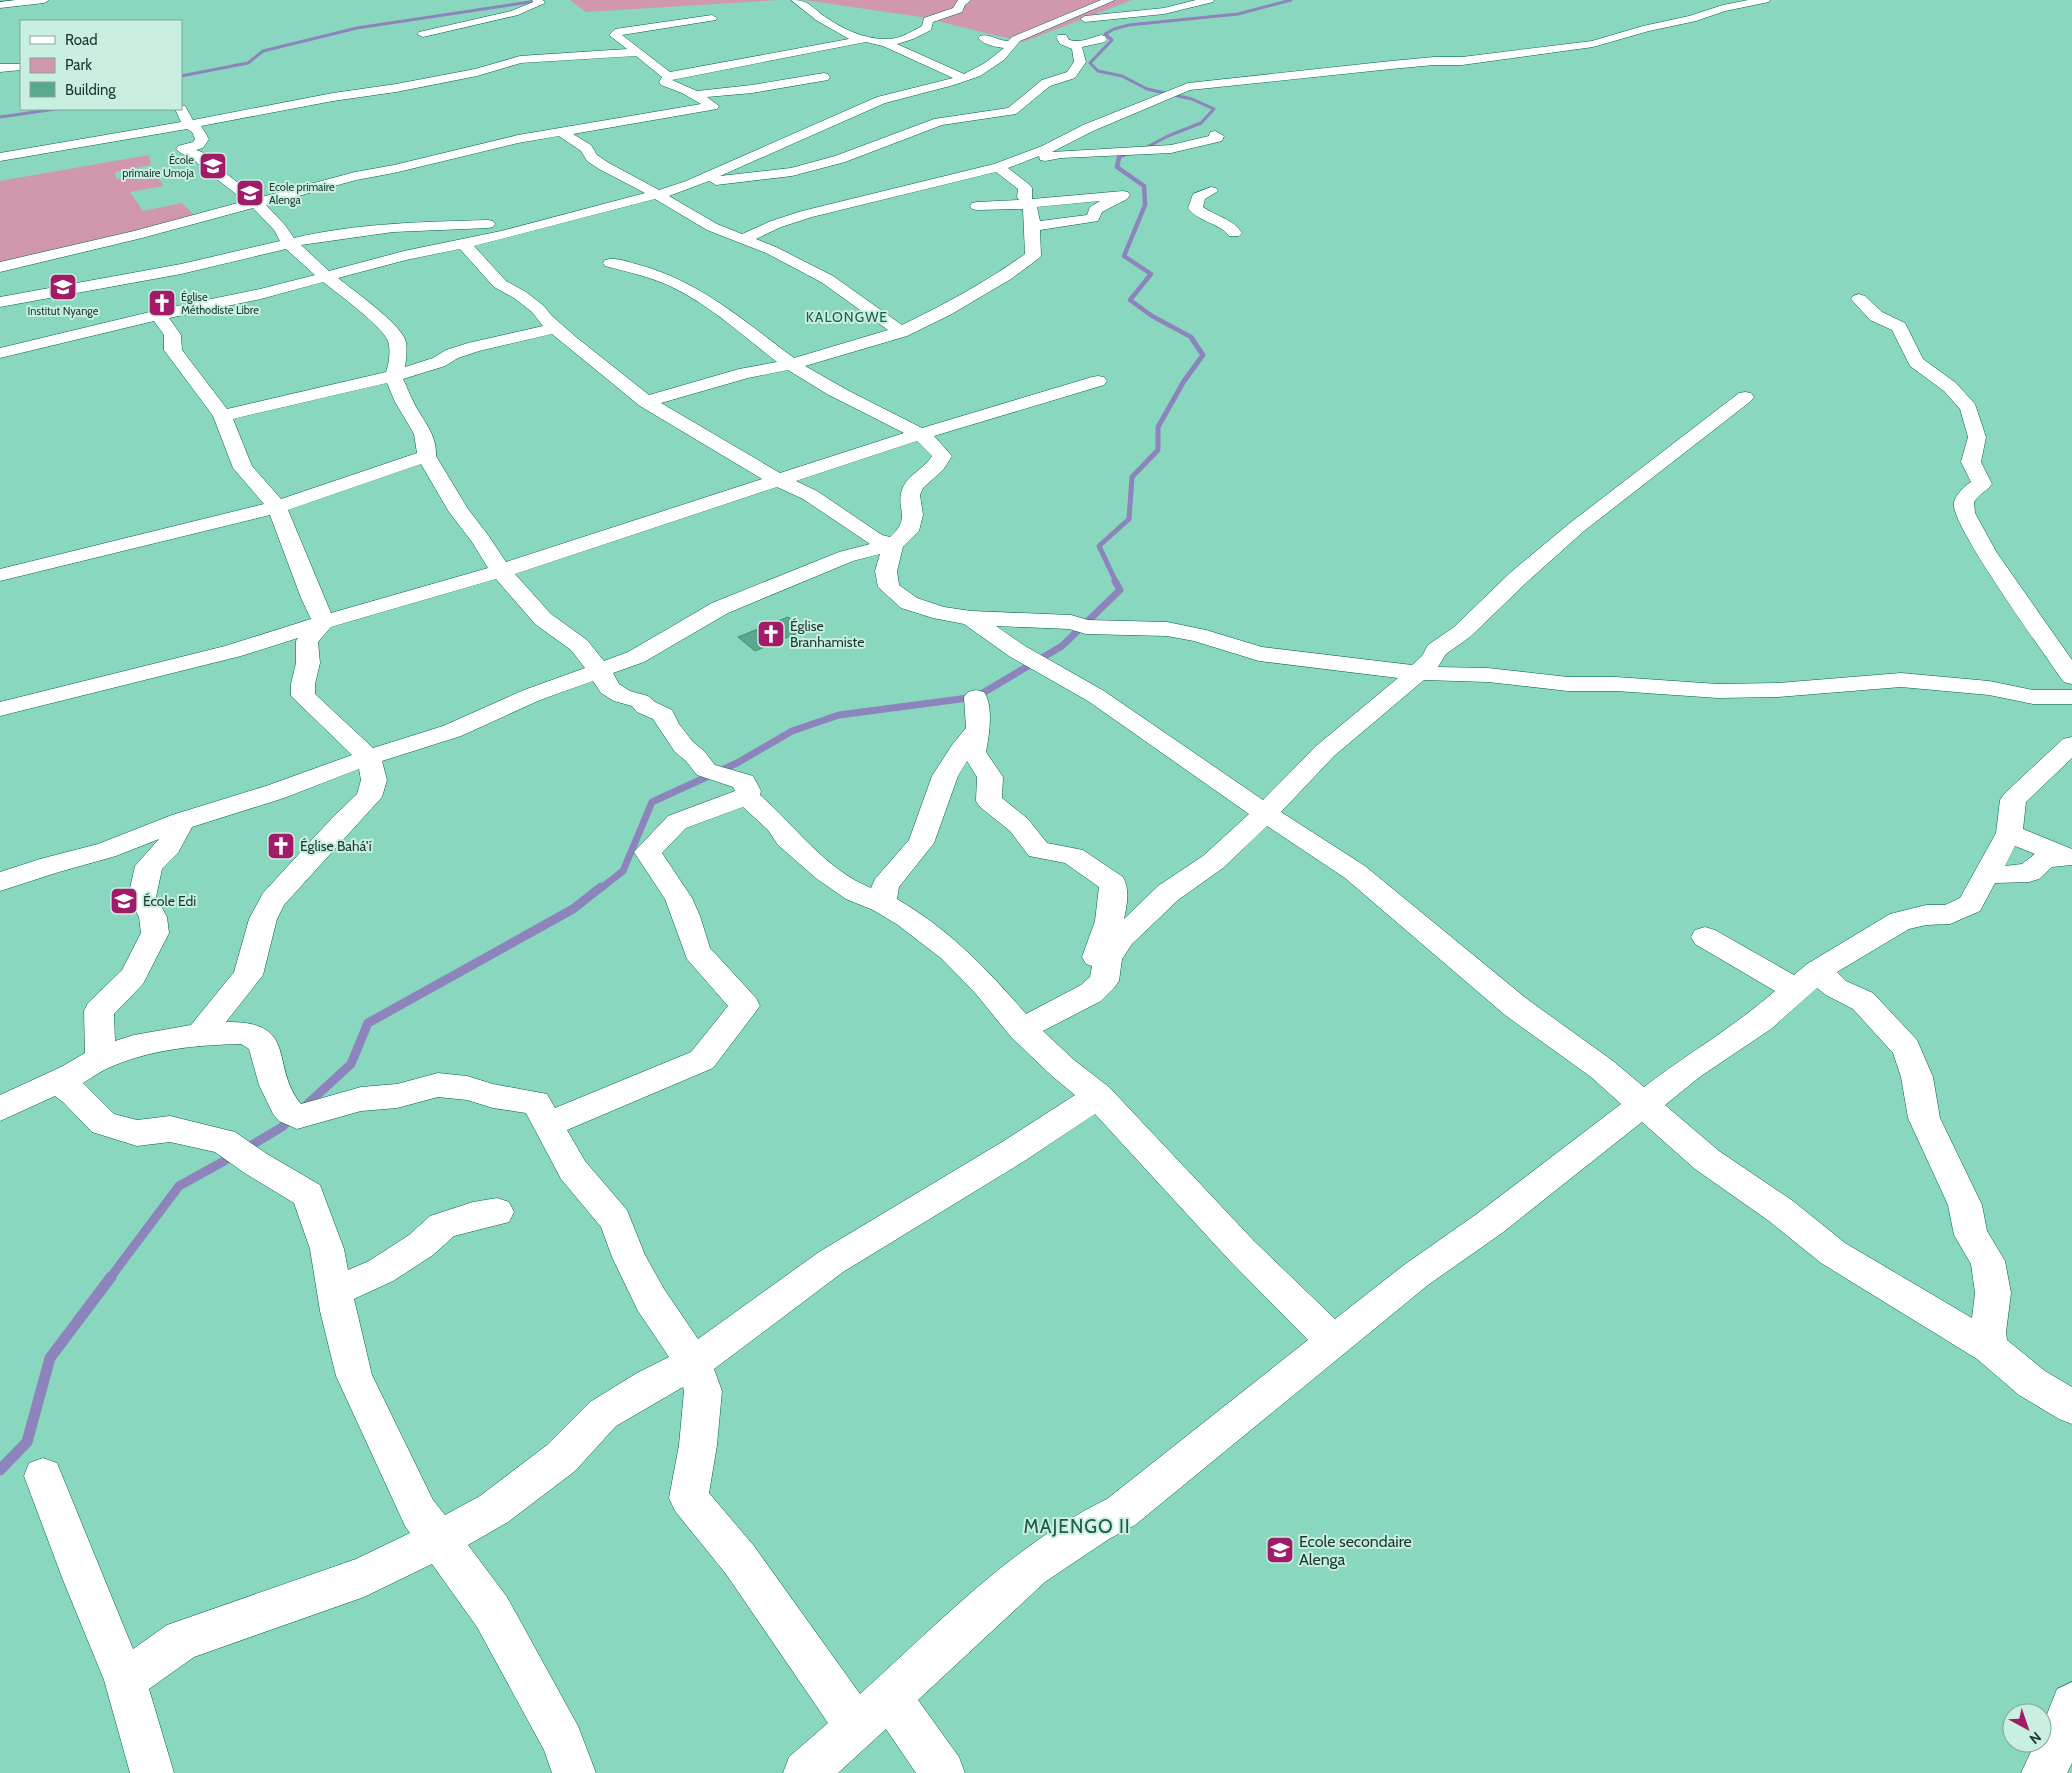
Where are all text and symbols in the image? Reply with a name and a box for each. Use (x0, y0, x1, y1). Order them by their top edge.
legend (20, 20, 182, 110)
text: Road (65, 31, 98, 49)
text: Park (65, 56, 92, 74)
text: Building (65, 81, 116, 99)
school or university icon: École primaire Umoja (198, 151, 228, 181)
place label: École primaire Umoja (122, 153, 195, 180)
school or university icon: Ecole primaire Alenga (235, 178, 265, 208)
place label: Ecole primaire Alenga (269, 180, 335, 207)
school or university icon: Institut Nyange (48, 272, 78, 302)
church icon: Église Méthodiste Libre (147, 288, 177, 318)
place label: Église Méthodiste Libre (181, 290, 259, 317)
place label: Institut Nyange (28, 304, 99, 318)
district label: KALONGWE (806, 308, 888, 326)
place label: Église Branhamiste (790, 617, 864, 651)
church icon: Église Branhamiste (756, 619, 786, 649)
church icon: Église Bahá'í (266, 831, 296, 861)
place label: Église Bahá'í (300, 837, 372, 855)
school or university icon: École Edi (109, 886, 139, 916)
place label: École Edi (143, 892, 196, 910)
district label: MAJENGO II (1023, 1515, 1131, 1538)
place label: Ecole secondaire Alenga (1299, 1532, 1412, 1569)
school or university icon: Ecole secondaire Alenga (1265, 1535, 1295, 1565)
north arrow (2002, 1703, 2052, 1753)
text: N (2026, 1728, 2045, 1748)

